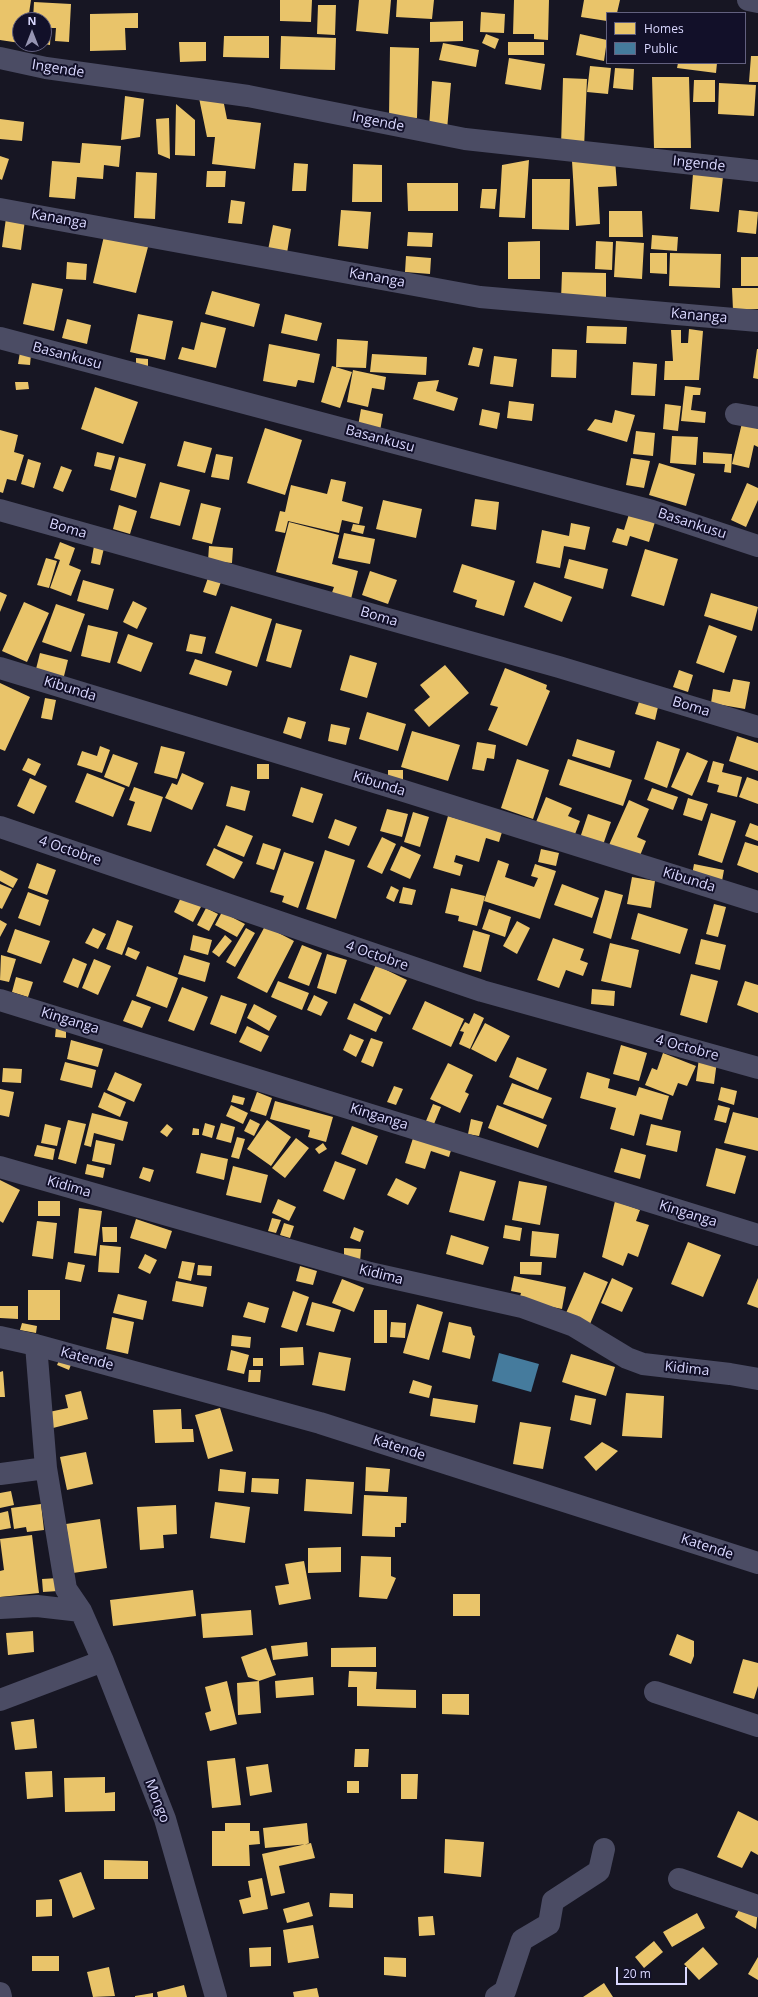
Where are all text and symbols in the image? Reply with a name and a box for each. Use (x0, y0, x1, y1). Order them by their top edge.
north arrow (12, 12, 52, 52)
legend (606, 12, 746, 64)
text: N (28, 13, 36, 28)
text: Homes (644, 20, 684, 37)
text: Public (644, 40, 678, 57)
street label: Ingende (31, 57, 85, 81)
street label: Ingende (350, 109, 406, 135)
street label: Ingende (672, 153, 726, 175)
street label: Kananga (30, 206, 88, 232)
street label: Kananga (348, 265, 406, 291)
street label: Kananga (670, 305, 728, 327)
street label: Basankusu (31, 339, 103, 373)
street label: Basankusu (344, 422, 416, 456)
street label: Basankusu (656, 505, 728, 543)
street label: Boma (47, 516, 89, 542)
street label: Boma (358, 604, 400, 630)
street label: Kibunda (42, 673, 98, 705)
street label: Boma (670, 693, 712, 721)
street label: Kibunda (351, 768, 407, 800)
street label: 4 Octobre (37, 833, 103, 869)
street label: Kibunda (661, 864, 717, 896)
street label: 4 Octobre (344, 938, 410, 974)
street label: Kinganga (39, 1004, 101, 1038)
street label: 4 Octobre (654, 1032, 720, 1064)
street label: Kinganga (348, 1100, 410, 1134)
street label: Kidima (45, 1173, 93, 1201)
street label: Kinganga (657, 1197, 719, 1231)
street label: Kidima (357, 1261, 405, 1289)
street label: Katende (59, 1344, 115, 1374)
street label: Kidima (664, 1358, 710, 1380)
street label: Katende (371, 1432, 427, 1464)
street label: Katende (679, 1531, 735, 1563)
street label: Mongo (141, 1777, 173, 1825)
scale bar (618, 1959, 689, 1985)
text: 20 m (623, 1965, 651, 1982)

